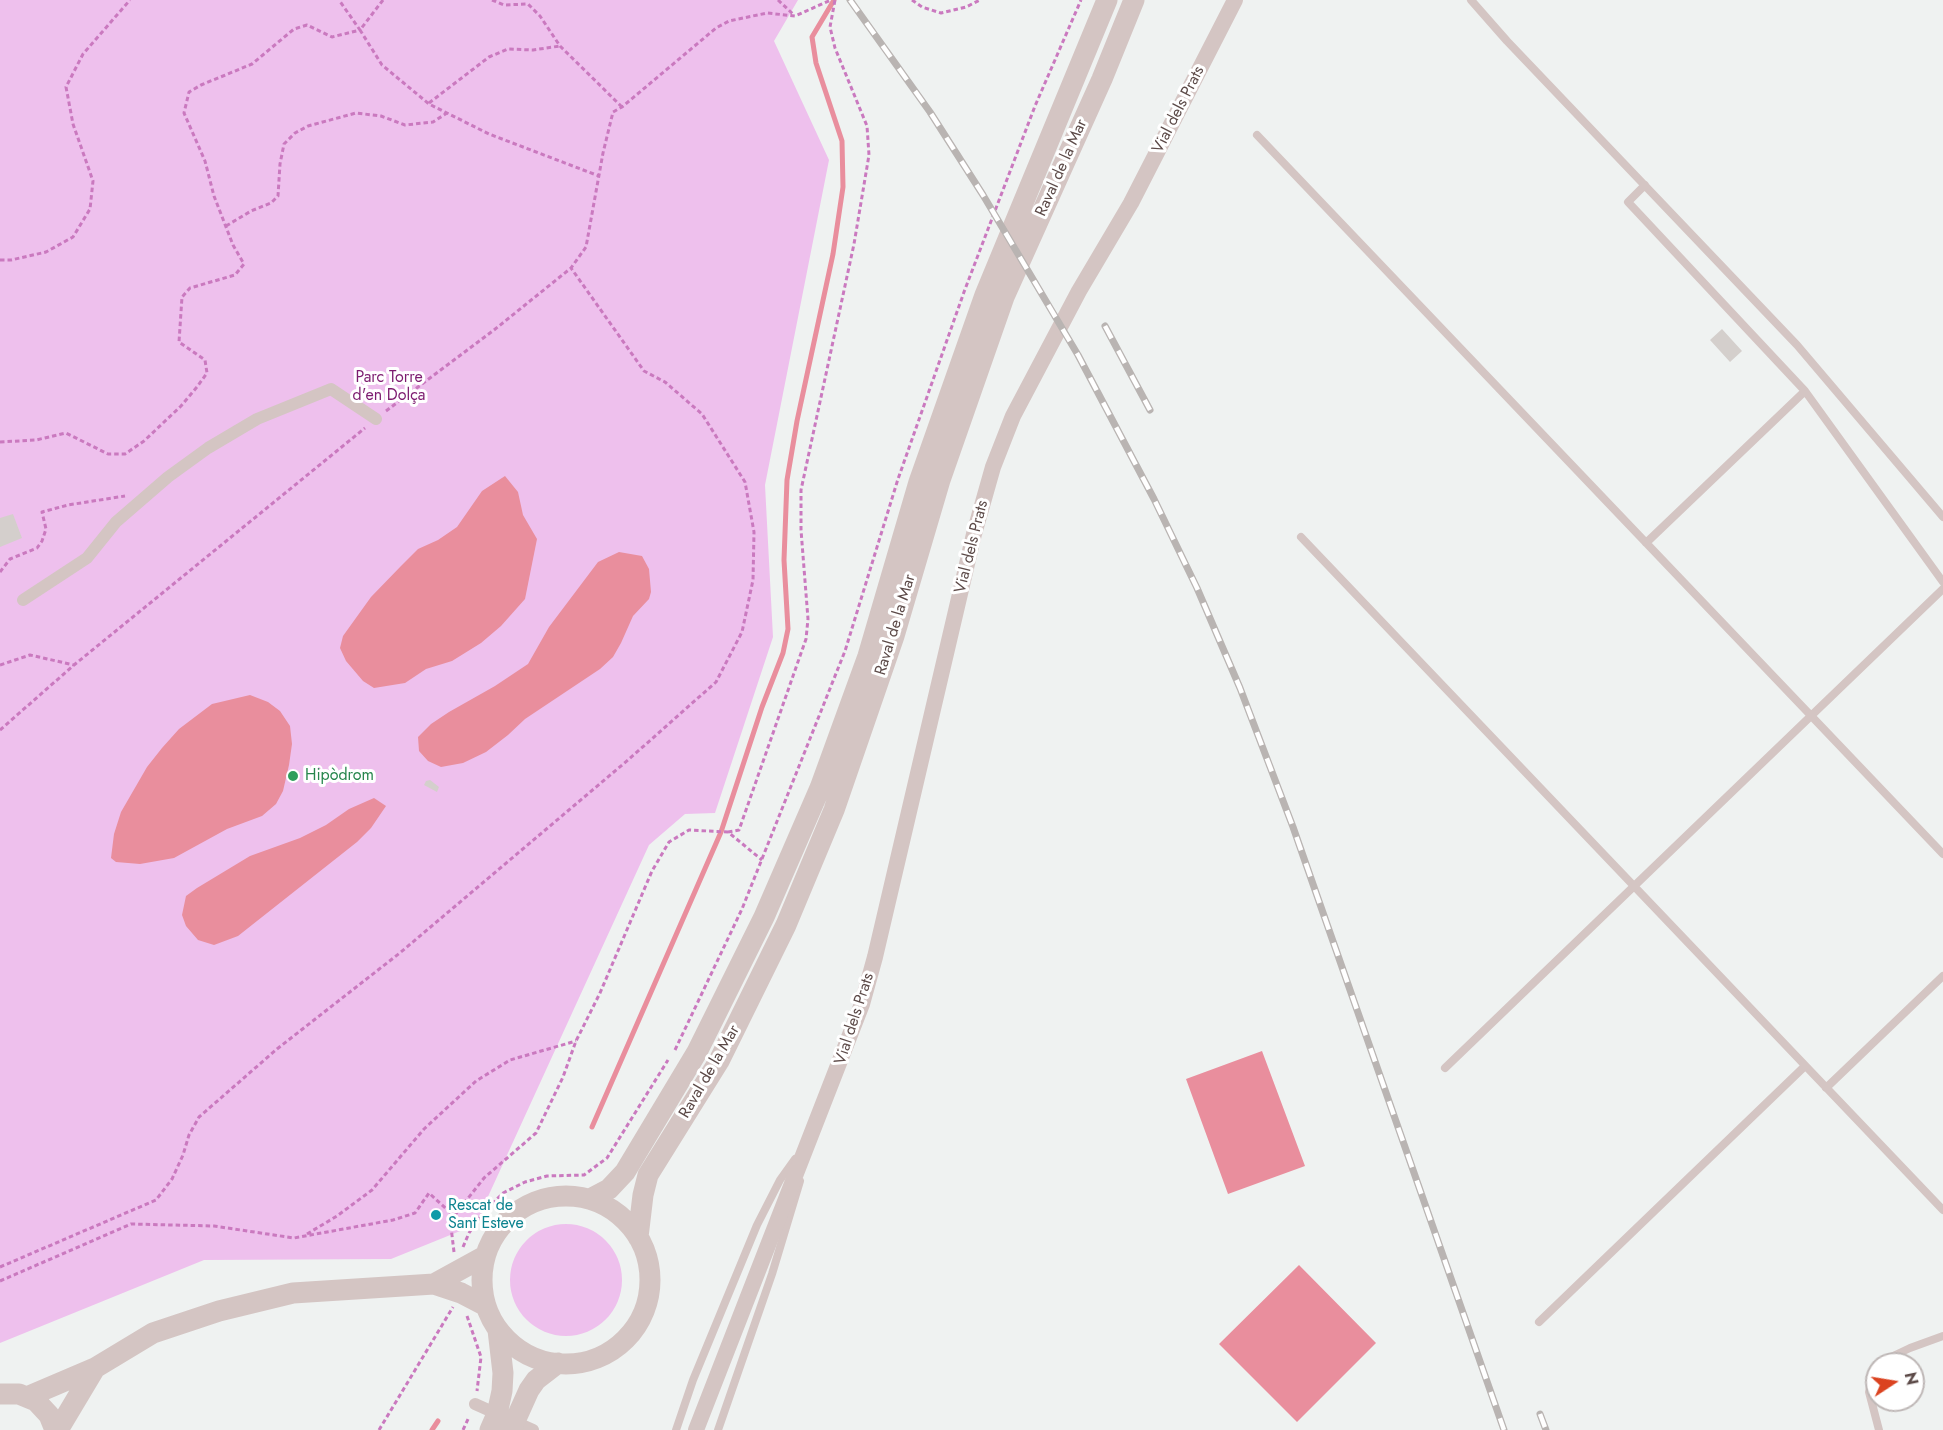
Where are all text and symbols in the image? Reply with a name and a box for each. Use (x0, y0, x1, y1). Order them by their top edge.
street label: Vial dels Prats (1149, 63, 1209, 157)
street label: Raval de la Mar (1032, 116, 1092, 220)
park label: Parc Torre d'en Dolça (353, 368, 425, 406)
street label: Vial dels Prats (951, 499, 993, 595)
street label: Raval de la Mar (872, 572, 920, 678)
place label: Hipòdrom (305, 766, 374, 786)
marker: Hipòdrom (286, 769, 300, 783)
street label: Vial dels Prats (831, 971, 879, 1067)
street label: Raval de la Mar (676, 1022, 744, 1122)
place label: Rescat de Sant Esteve (448, 1196, 524, 1234)
marker: Rescat de Sant Esteve (429, 1208, 443, 1222)
north arrow (1865, 1352, 1925, 1412)
text: N (1899, 1370, 1924, 1387)

